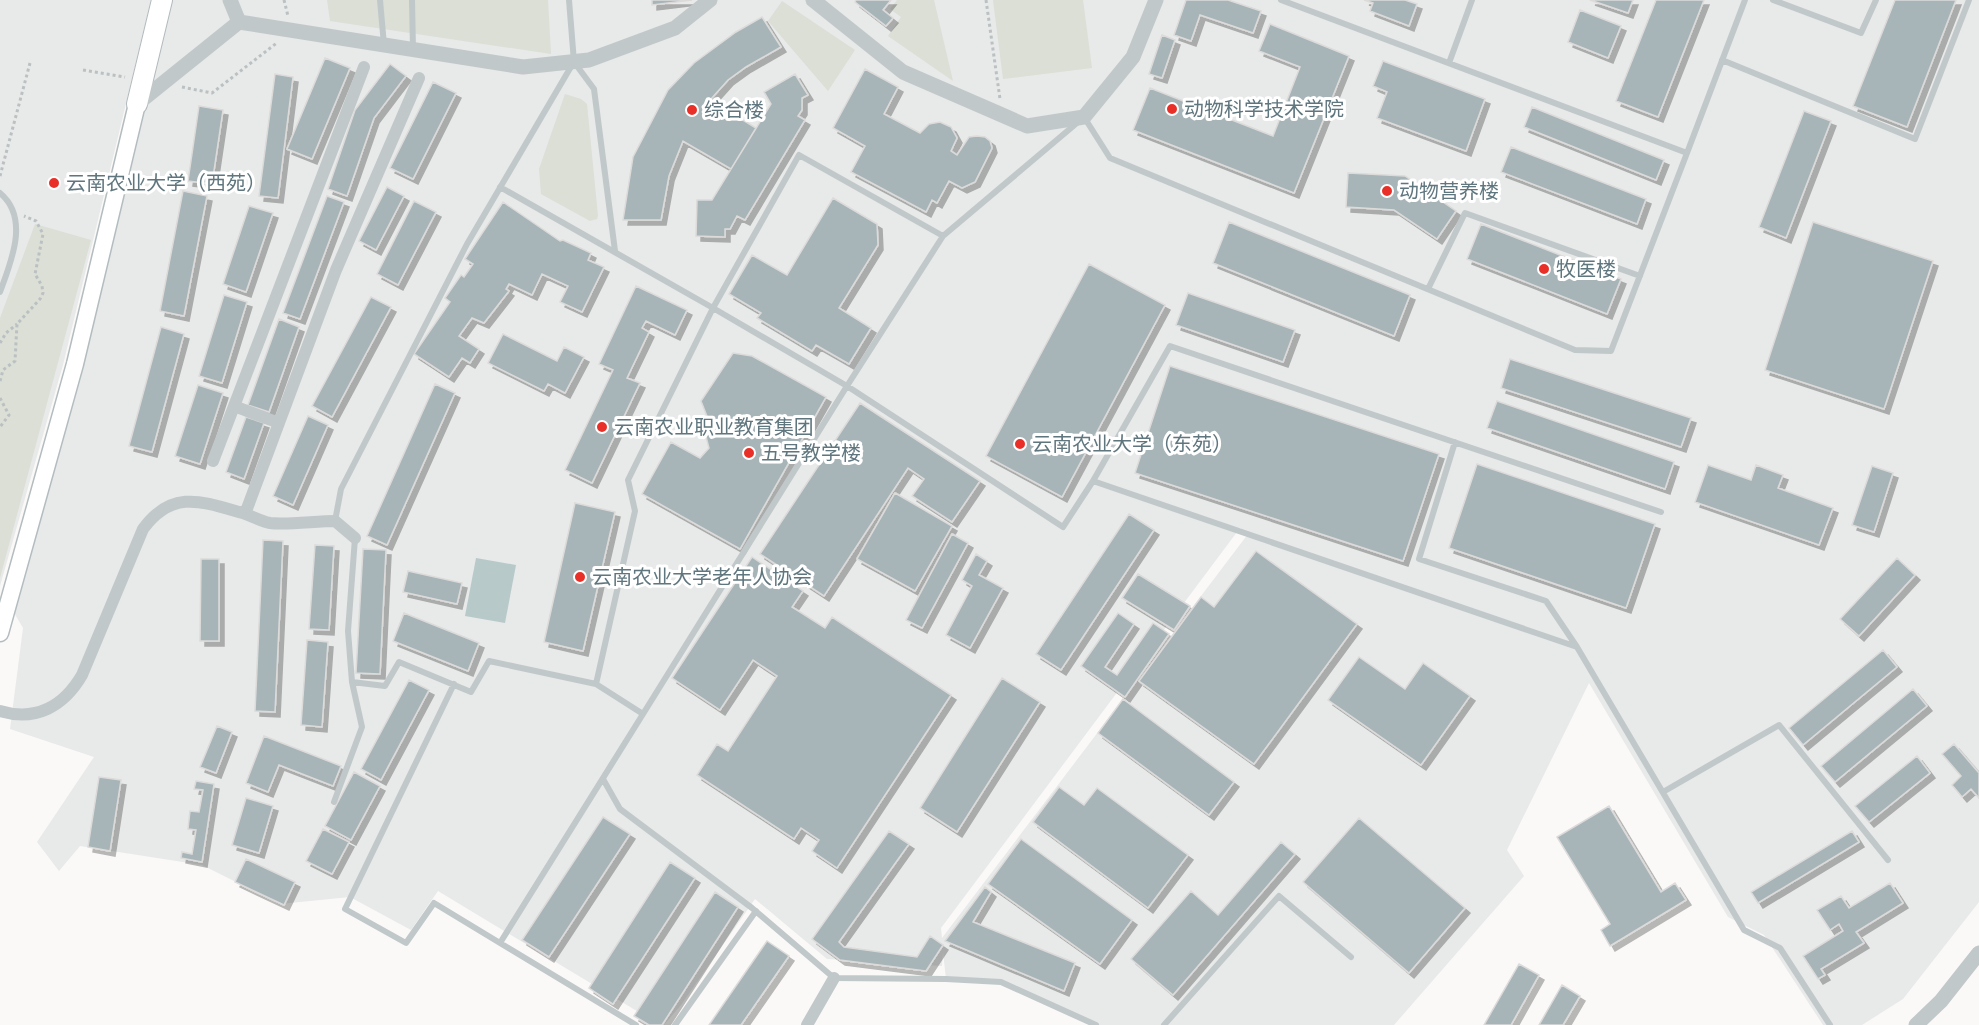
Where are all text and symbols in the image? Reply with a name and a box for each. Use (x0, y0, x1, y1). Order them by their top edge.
place label: 动物科学技术学院 (1184, 97, 1344, 120)
place label: 综合楼 (704, 98, 764, 121)
marker: 动物科学技术学院 (1165, 102, 1179, 116)
marker: 综合楼 (685, 103, 699, 117)
place label: 云南农业大学（西苑） (66, 171, 266, 194)
marker: 云南农业大学（西苑） (47, 176, 61, 190)
place label: 动物营养楼 (1399, 179, 1499, 202)
marker: 动物营养楼 (1380, 184, 1394, 198)
place label: 牧医楼 (1556, 257, 1616, 280)
marker: 牧医楼 (1537, 262, 1551, 276)
place label: 云南农业职业教育集团 (614, 415, 814, 438)
marker: 云南农业职业教育集团 (595, 420, 609, 434)
place label: 云南农业大学（东苑） (1032, 432, 1232, 455)
marker: 云南农业大学（东苑） (1013, 437, 1027, 451)
place label: 五号教学楼 (761, 441, 861, 464)
marker: 五号教学楼 (742, 446, 756, 460)
place label: 云南农业大学老年人协会 (592, 565, 812, 588)
marker: 云南农业大学老年人协会 (573, 570, 587, 584)

